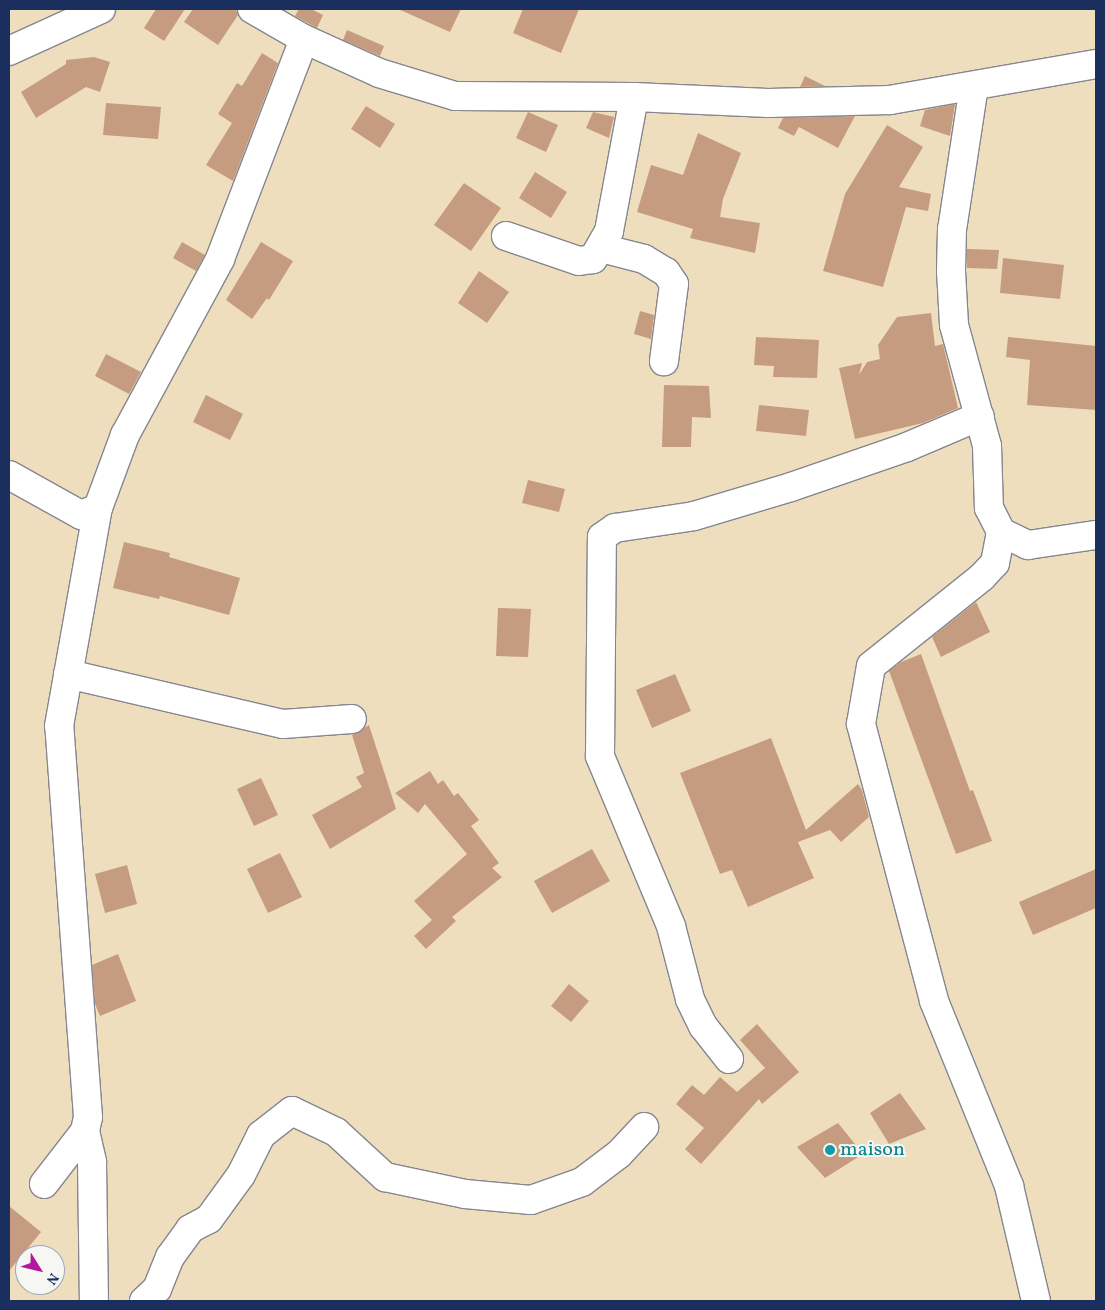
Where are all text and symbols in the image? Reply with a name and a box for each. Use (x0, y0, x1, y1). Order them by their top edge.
place label: maison (840, 1138, 905, 1162)
marker: maison (824, 1144, 836, 1156)
north arrow (15, 1245, 65, 1295)
text: N (41, 1269, 62, 1288)

